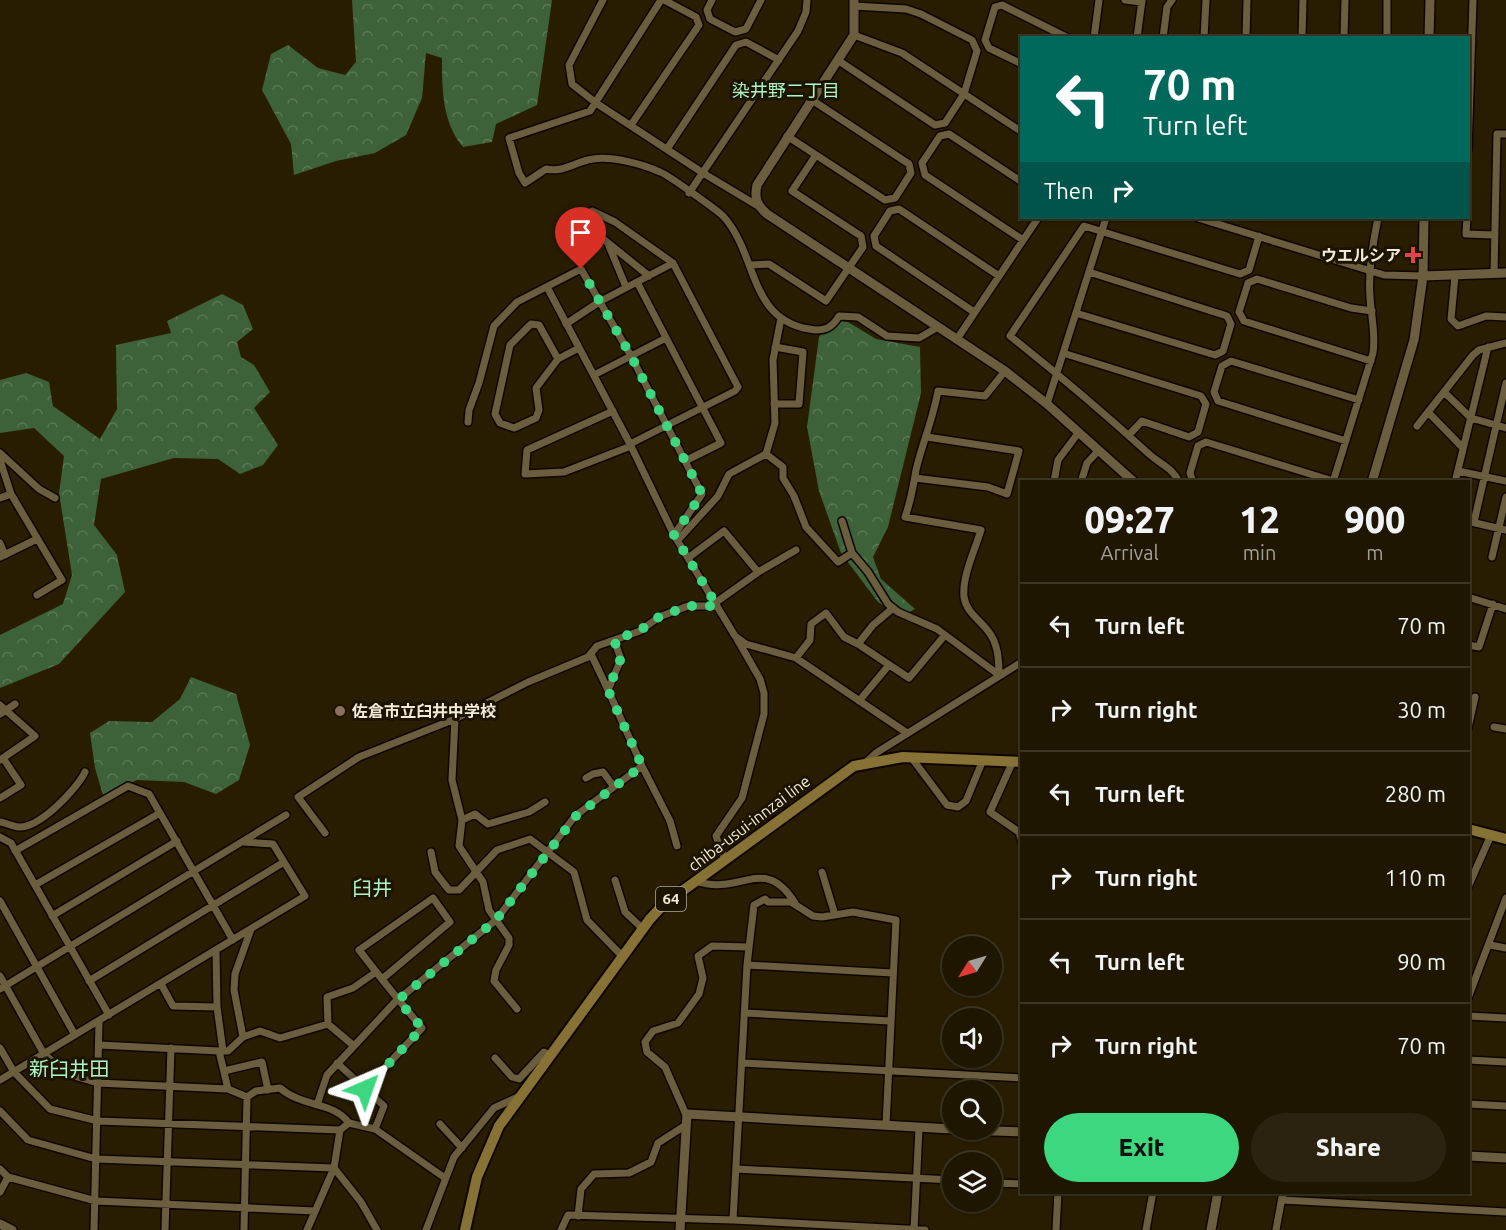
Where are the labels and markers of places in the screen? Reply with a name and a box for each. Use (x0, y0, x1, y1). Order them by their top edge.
pin (555, 207, 606, 269)
place label: ウエルシア (1321, 246, 1401, 264)
marker: ウエルシア (1406, 248, 1420, 262)
place label: 佐倉市立臼井中学校 (351, 702, 496, 720)
marker: 佐倉市立臼井中学校 (333, 704, 347, 718)

